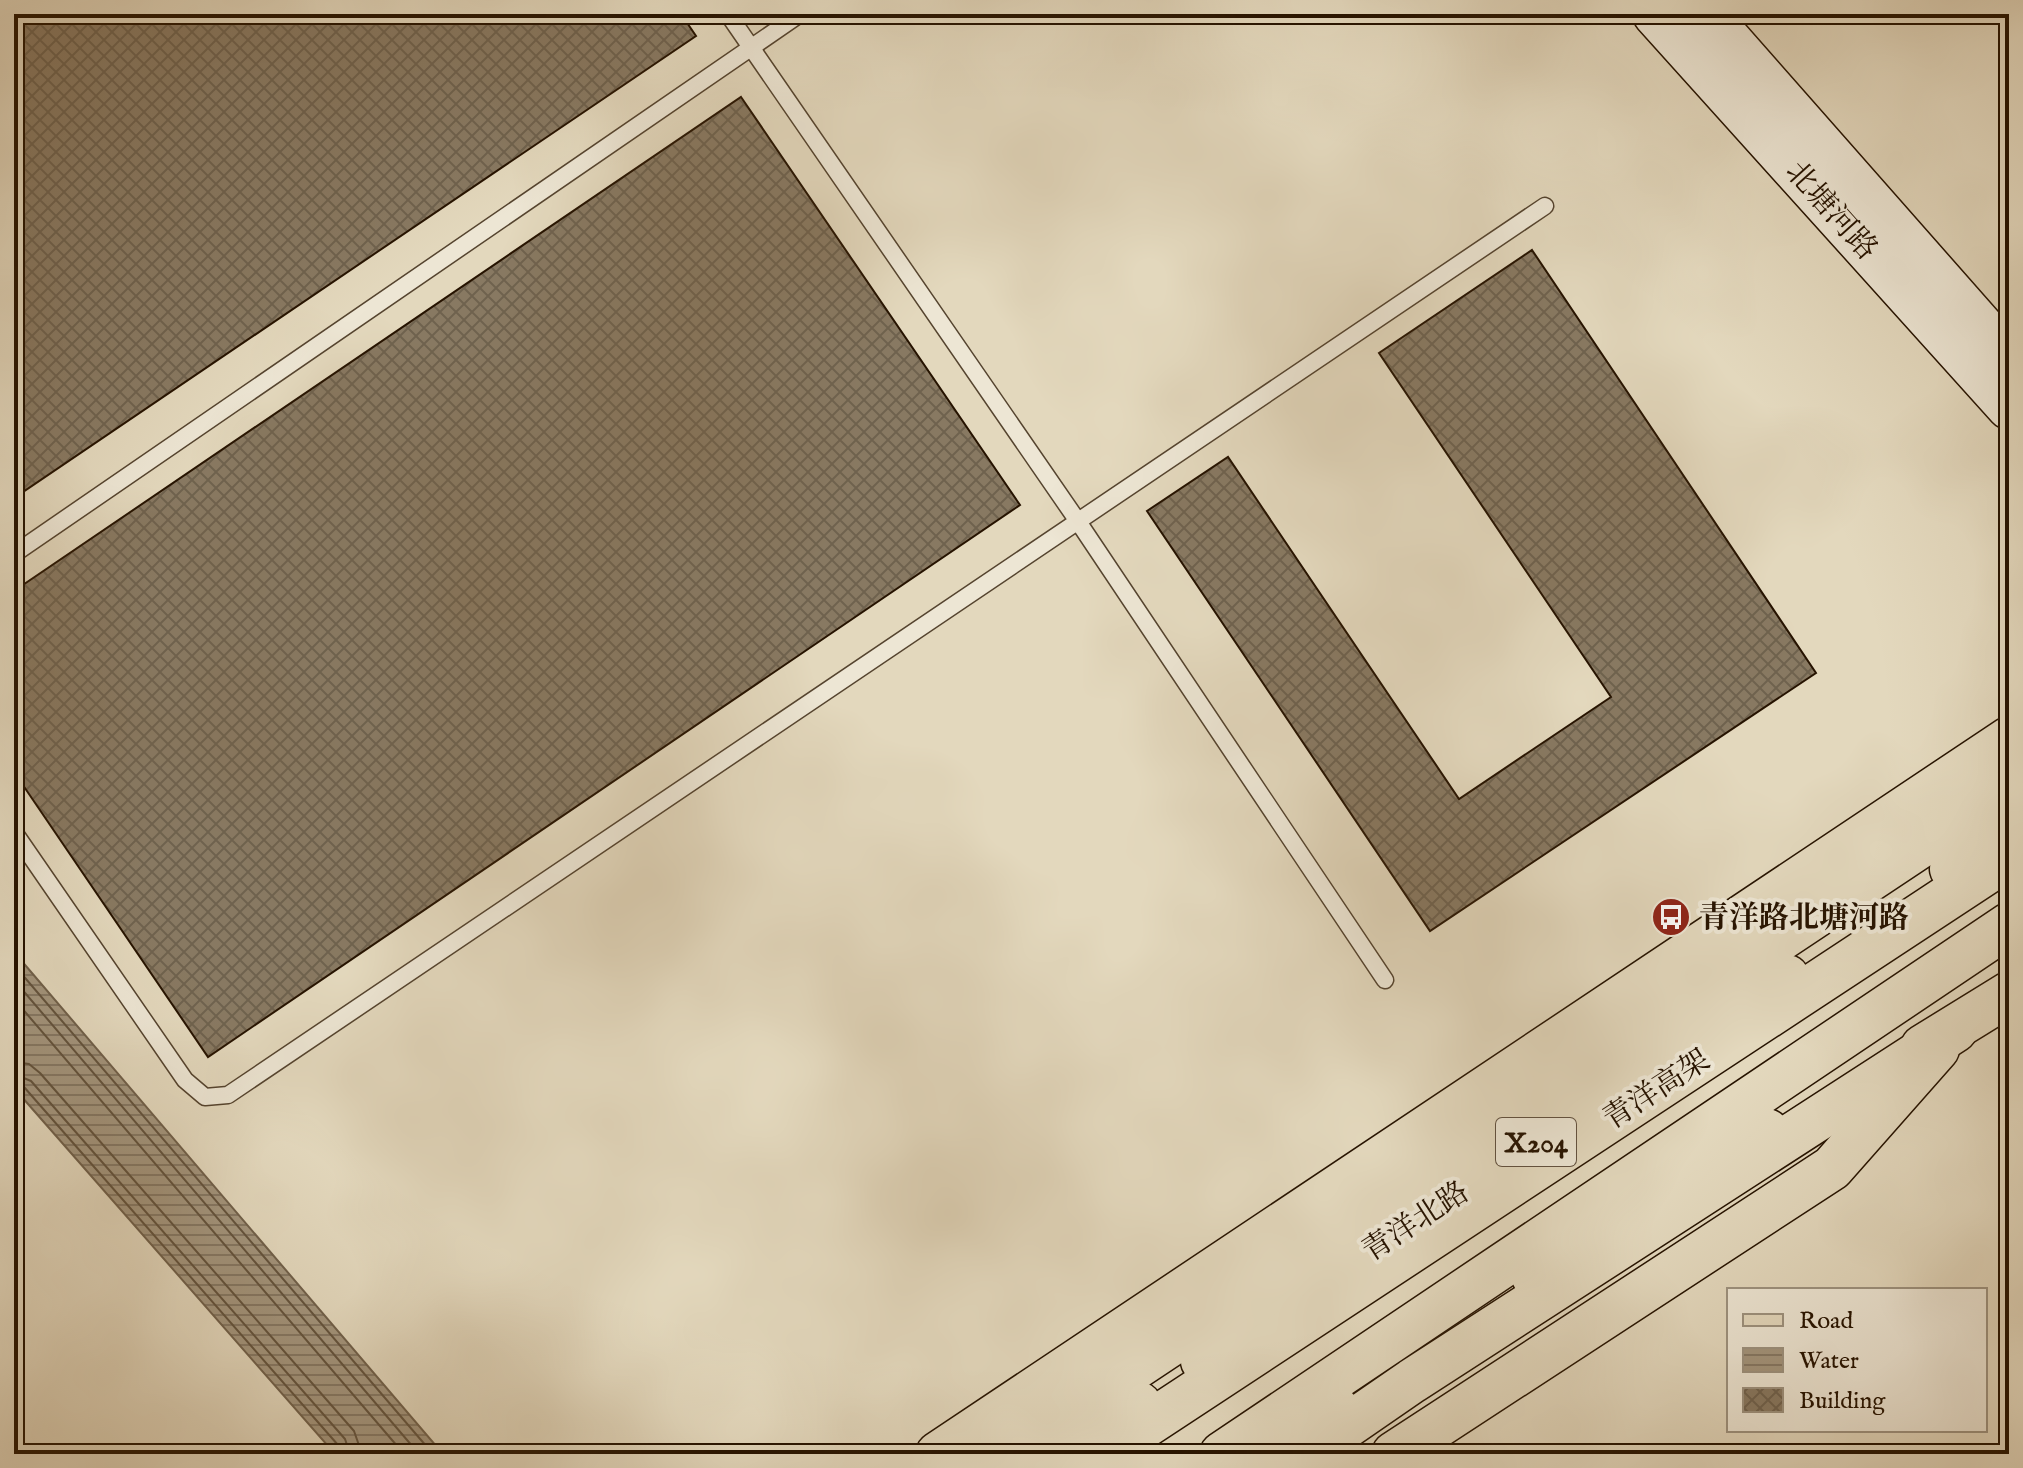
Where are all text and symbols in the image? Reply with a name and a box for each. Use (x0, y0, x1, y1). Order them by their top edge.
street label: 北塘河路 (1776, 154, 1885, 269)
bus stop icon: 青洋路北塘河路 (1650, 896, 1692, 938)
place label: 青洋路北塘河路 (1699, 900, 1909, 938)
street label: 青洋高架 (1596, 1042, 1718, 1139)
road number: X204 (1496, 1118, 1576, 1166)
street label: 青洋北路 (1355, 1174, 1477, 1271)
legend (1727, 1288, 1987, 1432)
text: Road (1799, 1306, 1853, 1337)
text: Water (1799, 1346, 1859, 1377)
text: Building (1799, 1386, 1886, 1417)

